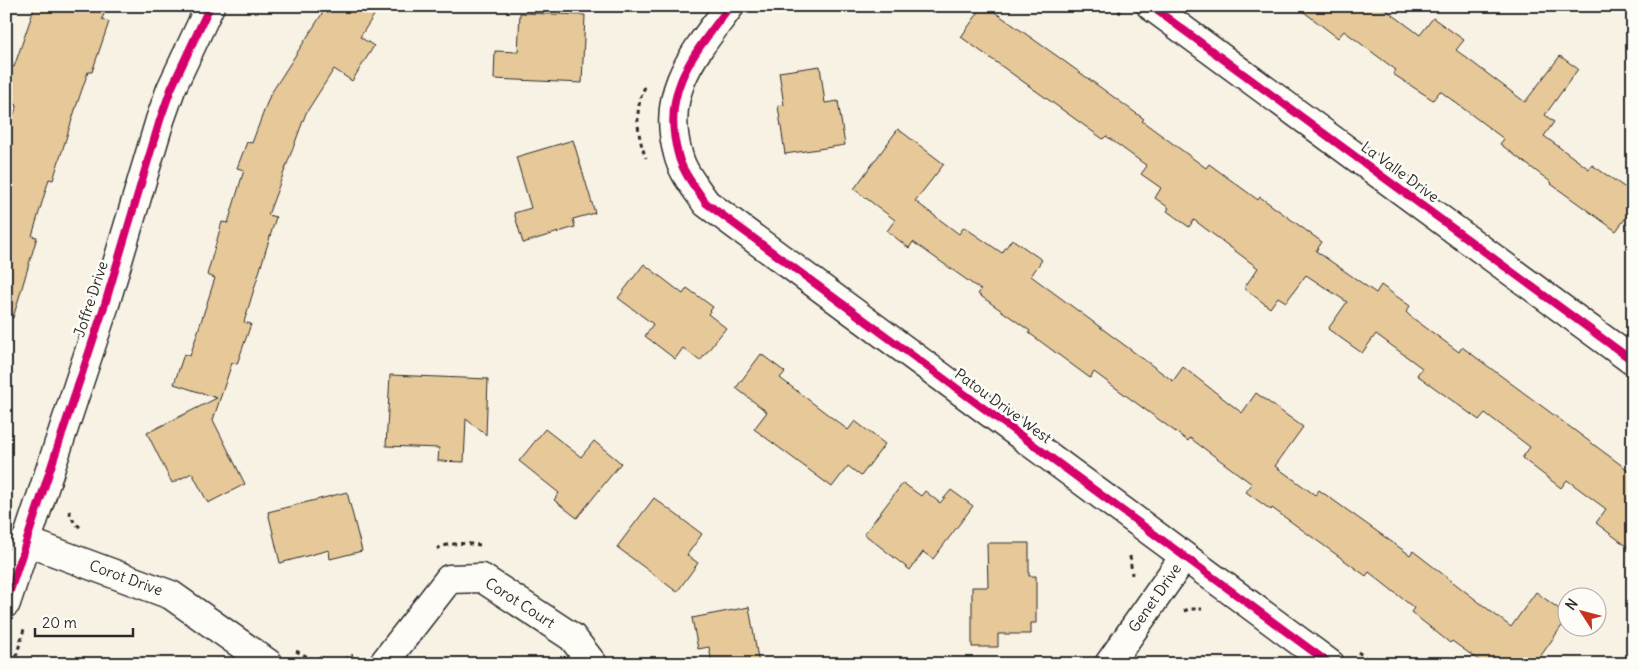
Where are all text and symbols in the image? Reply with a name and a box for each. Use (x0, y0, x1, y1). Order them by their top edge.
street label: La Valle Drive (1358, 137, 1443, 206)
street label: Joffre Drive (69, 259, 112, 339)
street label: Patou Drive West (951, 364, 1055, 447)
street label: Corot Drive (87, 556, 165, 600)
street label: Genet Drive (1124, 560, 1185, 636)
street label: Corot Court (482, 573, 559, 632)
north arrow (1556, 588, 1606, 638)
text: N (1561, 595, 1582, 614)
scale bar (35, 605, 132, 637)
text: 20 m (42, 613, 77, 632)

